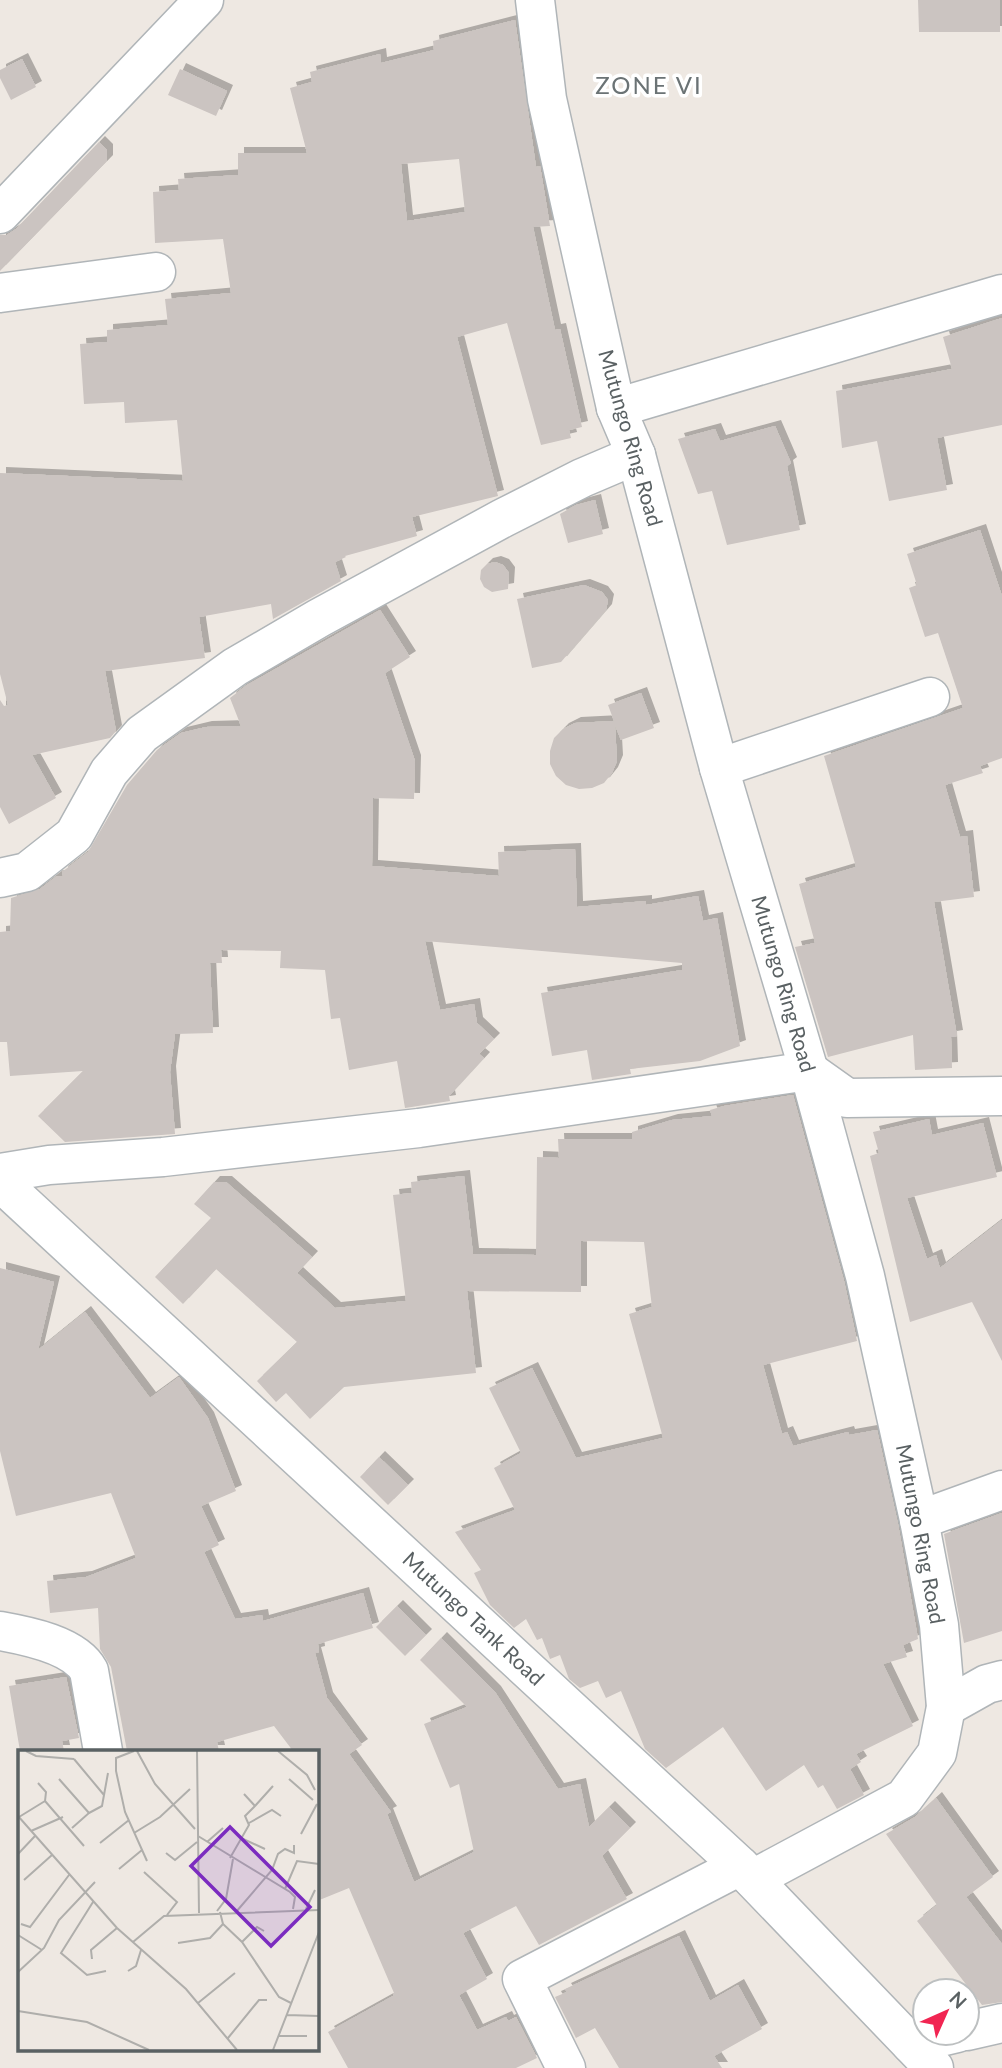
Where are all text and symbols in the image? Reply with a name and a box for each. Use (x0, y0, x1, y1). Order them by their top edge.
district label: ZONE VI (595, 70, 703, 99)
street label: Mutungo Ring Road (594, 346, 669, 529)
street label: Mutungo Ring Road (747, 892, 822, 1075)
street label: Mutungo Ring Road (892, 1442, 951, 1626)
street label: Mutungo Tank Road (398, 1546, 550, 1690)
inset map (18, 1750, 318, 2050)
north arrow (911, 1977, 981, 2047)
text: N (945, 1986, 972, 2013)

